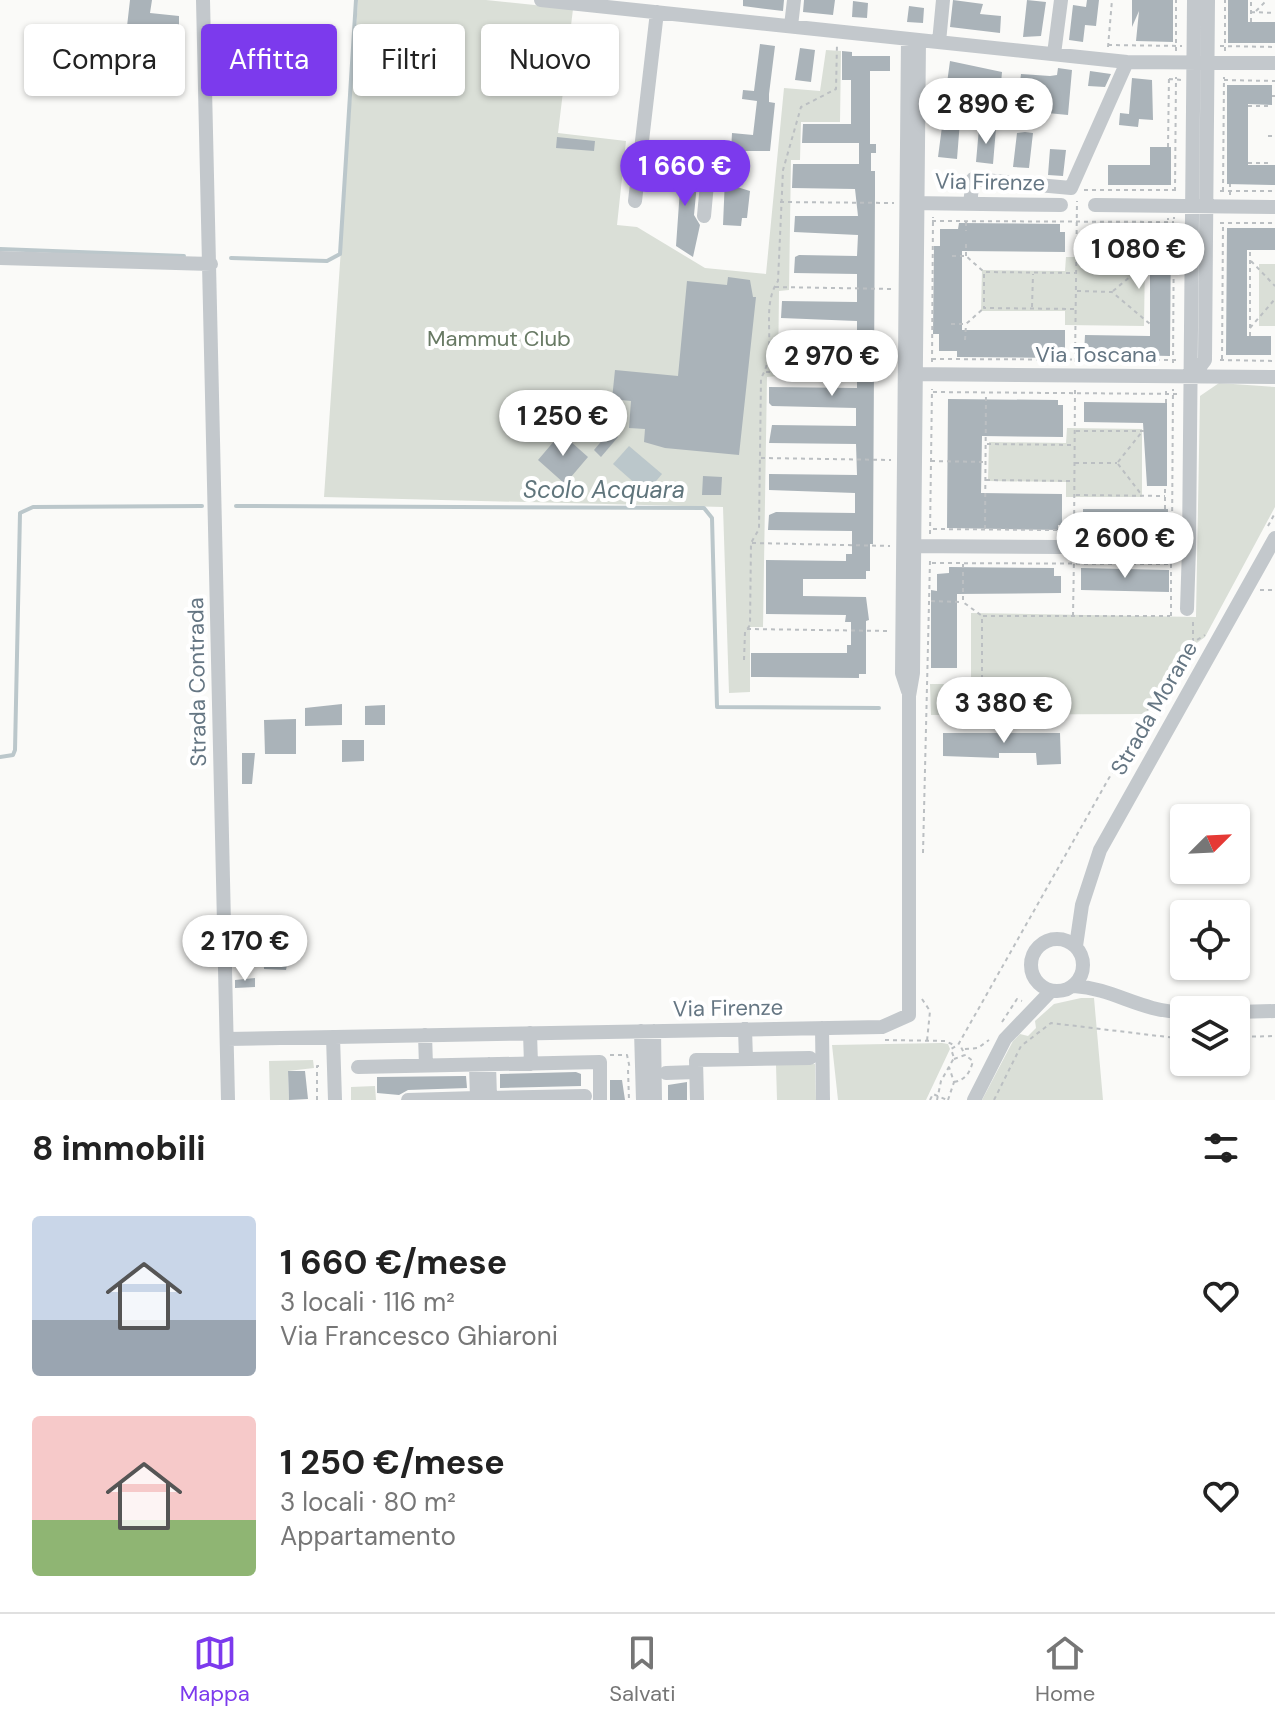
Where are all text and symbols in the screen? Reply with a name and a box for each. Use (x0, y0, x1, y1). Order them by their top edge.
chip: Compra (24, 24, 185, 96)
chip: Affitta (201, 24, 337, 96)
chip: Filtri (353, 24, 465, 96)
chip: Nuovo (481, 24, 619, 96)
pin: 2 890 € (912, 78, 1060, 146)
text: 2 890 € (937, 87, 1035, 121)
pin: 1 660 € (611, 140, 759, 208)
text: 1 660 € (638, 149, 732, 183)
street label: Via Firenze (935, 167, 1045, 197)
pin: 1 080 € (1065, 223, 1213, 291)
text: 1 080 € (1091, 232, 1187, 266)
park label: Mammut Club (427, 324, 571, 353)
pin: 2 970 € (758, 330, 906, 398)
text: 2 970 € (784, 339, 880, 373)
street label: Via Toscana (1035, 340, 1157, 369)
pin: 1 250 € (489, 390, 637, 458)
text: 1 250 € (517, 399, 609, 433)
water label: Scolo Acquara (523, 474, 685, 505)
pin: 2 600 € (1051, 512, 1199, 580)
text: 2 600 € (1075, 521, 1175, 555)
street label: Strada Contrada (181, 597, 213, 767)
street label: Strada Morane (1104, 636, 1204, 780)
pin: 3 380 € (930, 677, 1078, 745)
text: 3 380 € (955, 686, 1053, 720)
north arrow (1170, 804, 1250, 884)
map controls (1170, 804, 1250, 1076)
button: locate (1170, 900, 1250, 980)
pin: 2 170 € (171, 915, 319, 983)
text: 2 170 € (200, 924, 290, 958)
street label: Via Firenze (673, 993, 783, 1023)
button: layers (1170, 996, 1250, 1076)
text: 8 immobili (32, 1126, 206, 1171)
icon: filters (1199, 1126, 1243, 1170)
text: 1 660 €/mese (280, 1240, 507, 1285)
icon: home (96, 1248, 192, 1344)
icon: heart (1199, 1274, 1243, 1318)
text: 3 locali · 116 m² (280, 1285, 455, 1319)
text: Via Francesco Ghiaroni (280, 1319, 558, 1353)
text: 1 250 €/mese (280, 1440, 505, 1485)
icon: home (96, 1448, 192, 1544)
icon: heart (1199, 1474, 1243, 1518)
text: 3 locali · 80 m² (280, 1485, 456, 1519)
text: Appartamento (280, 1519, 456, 1553)
tab: Mappa (180, 1631, 250, 1708)
tab: Salvati (609, 1631, 676, 1708)
tab: Home (1035, 1631, 1095, 1708)

